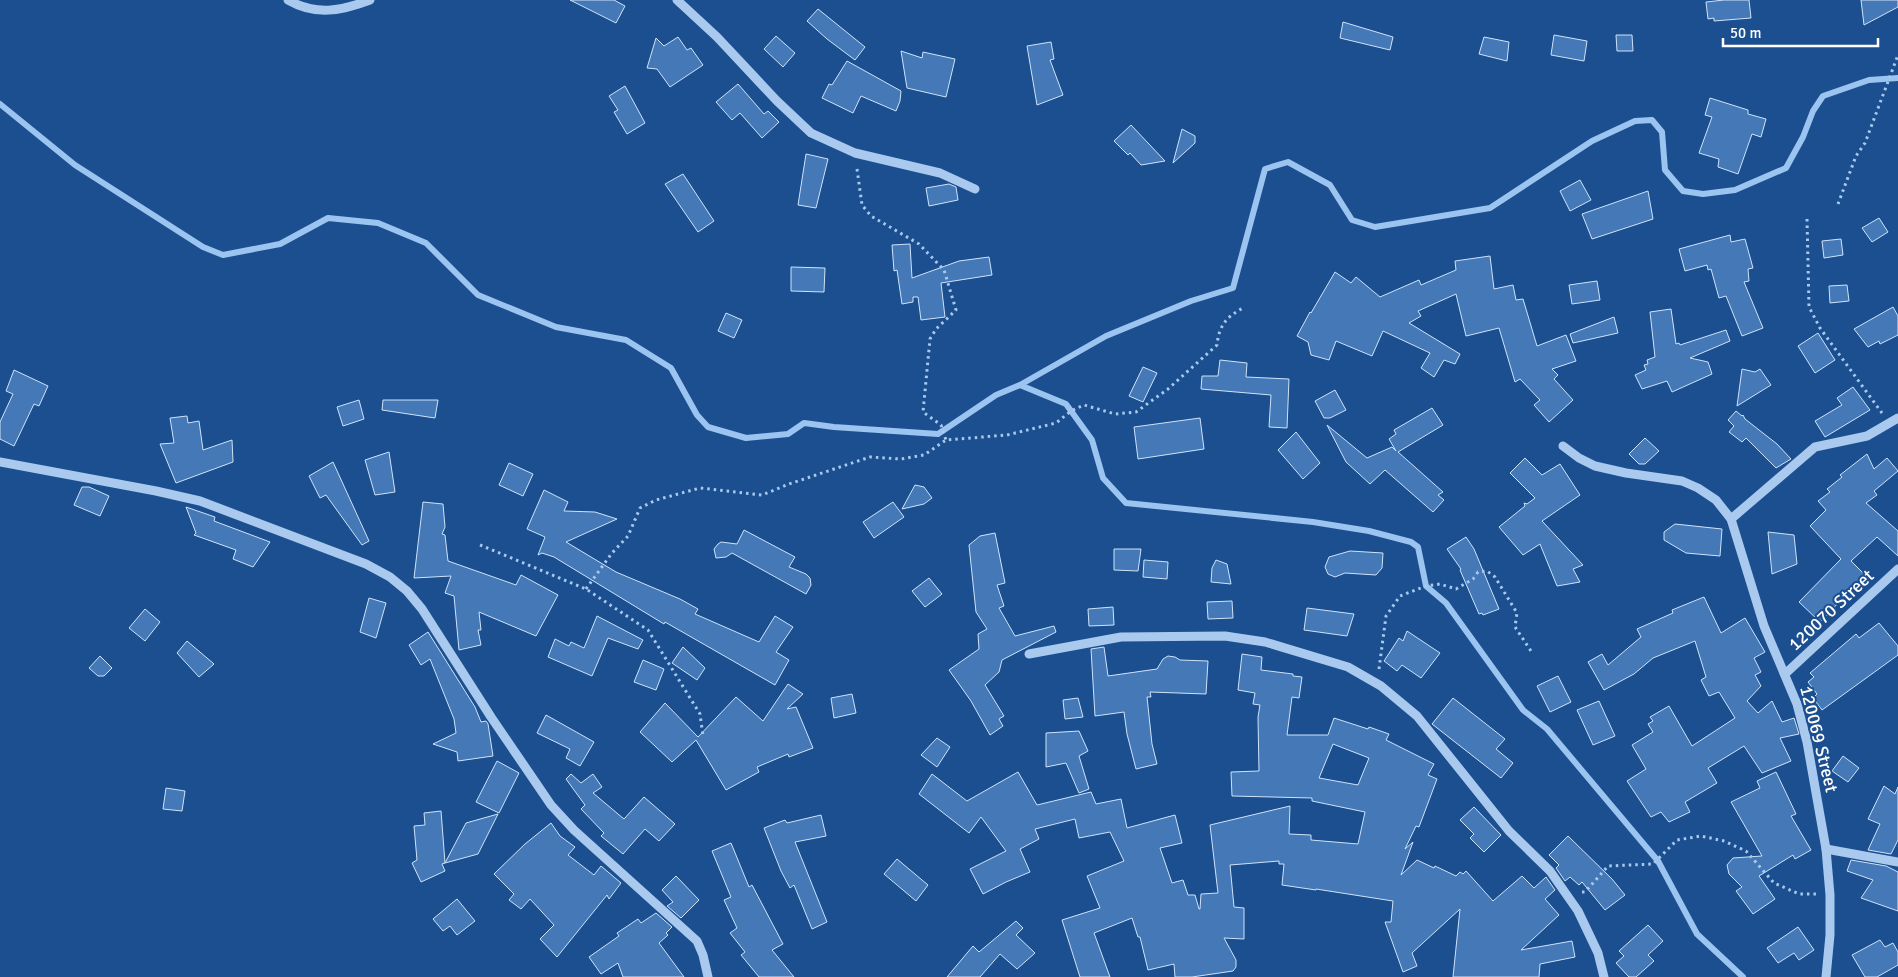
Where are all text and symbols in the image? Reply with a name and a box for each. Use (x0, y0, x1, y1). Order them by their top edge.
scale bar (1723, 15, 1878, 47)
text: 50 m (1730, 24, 1761, 42)
street label: 120070 Street (1784, 565, 1878, 655)
street label: 120069 Street (1795, 683, 1843, 795)

